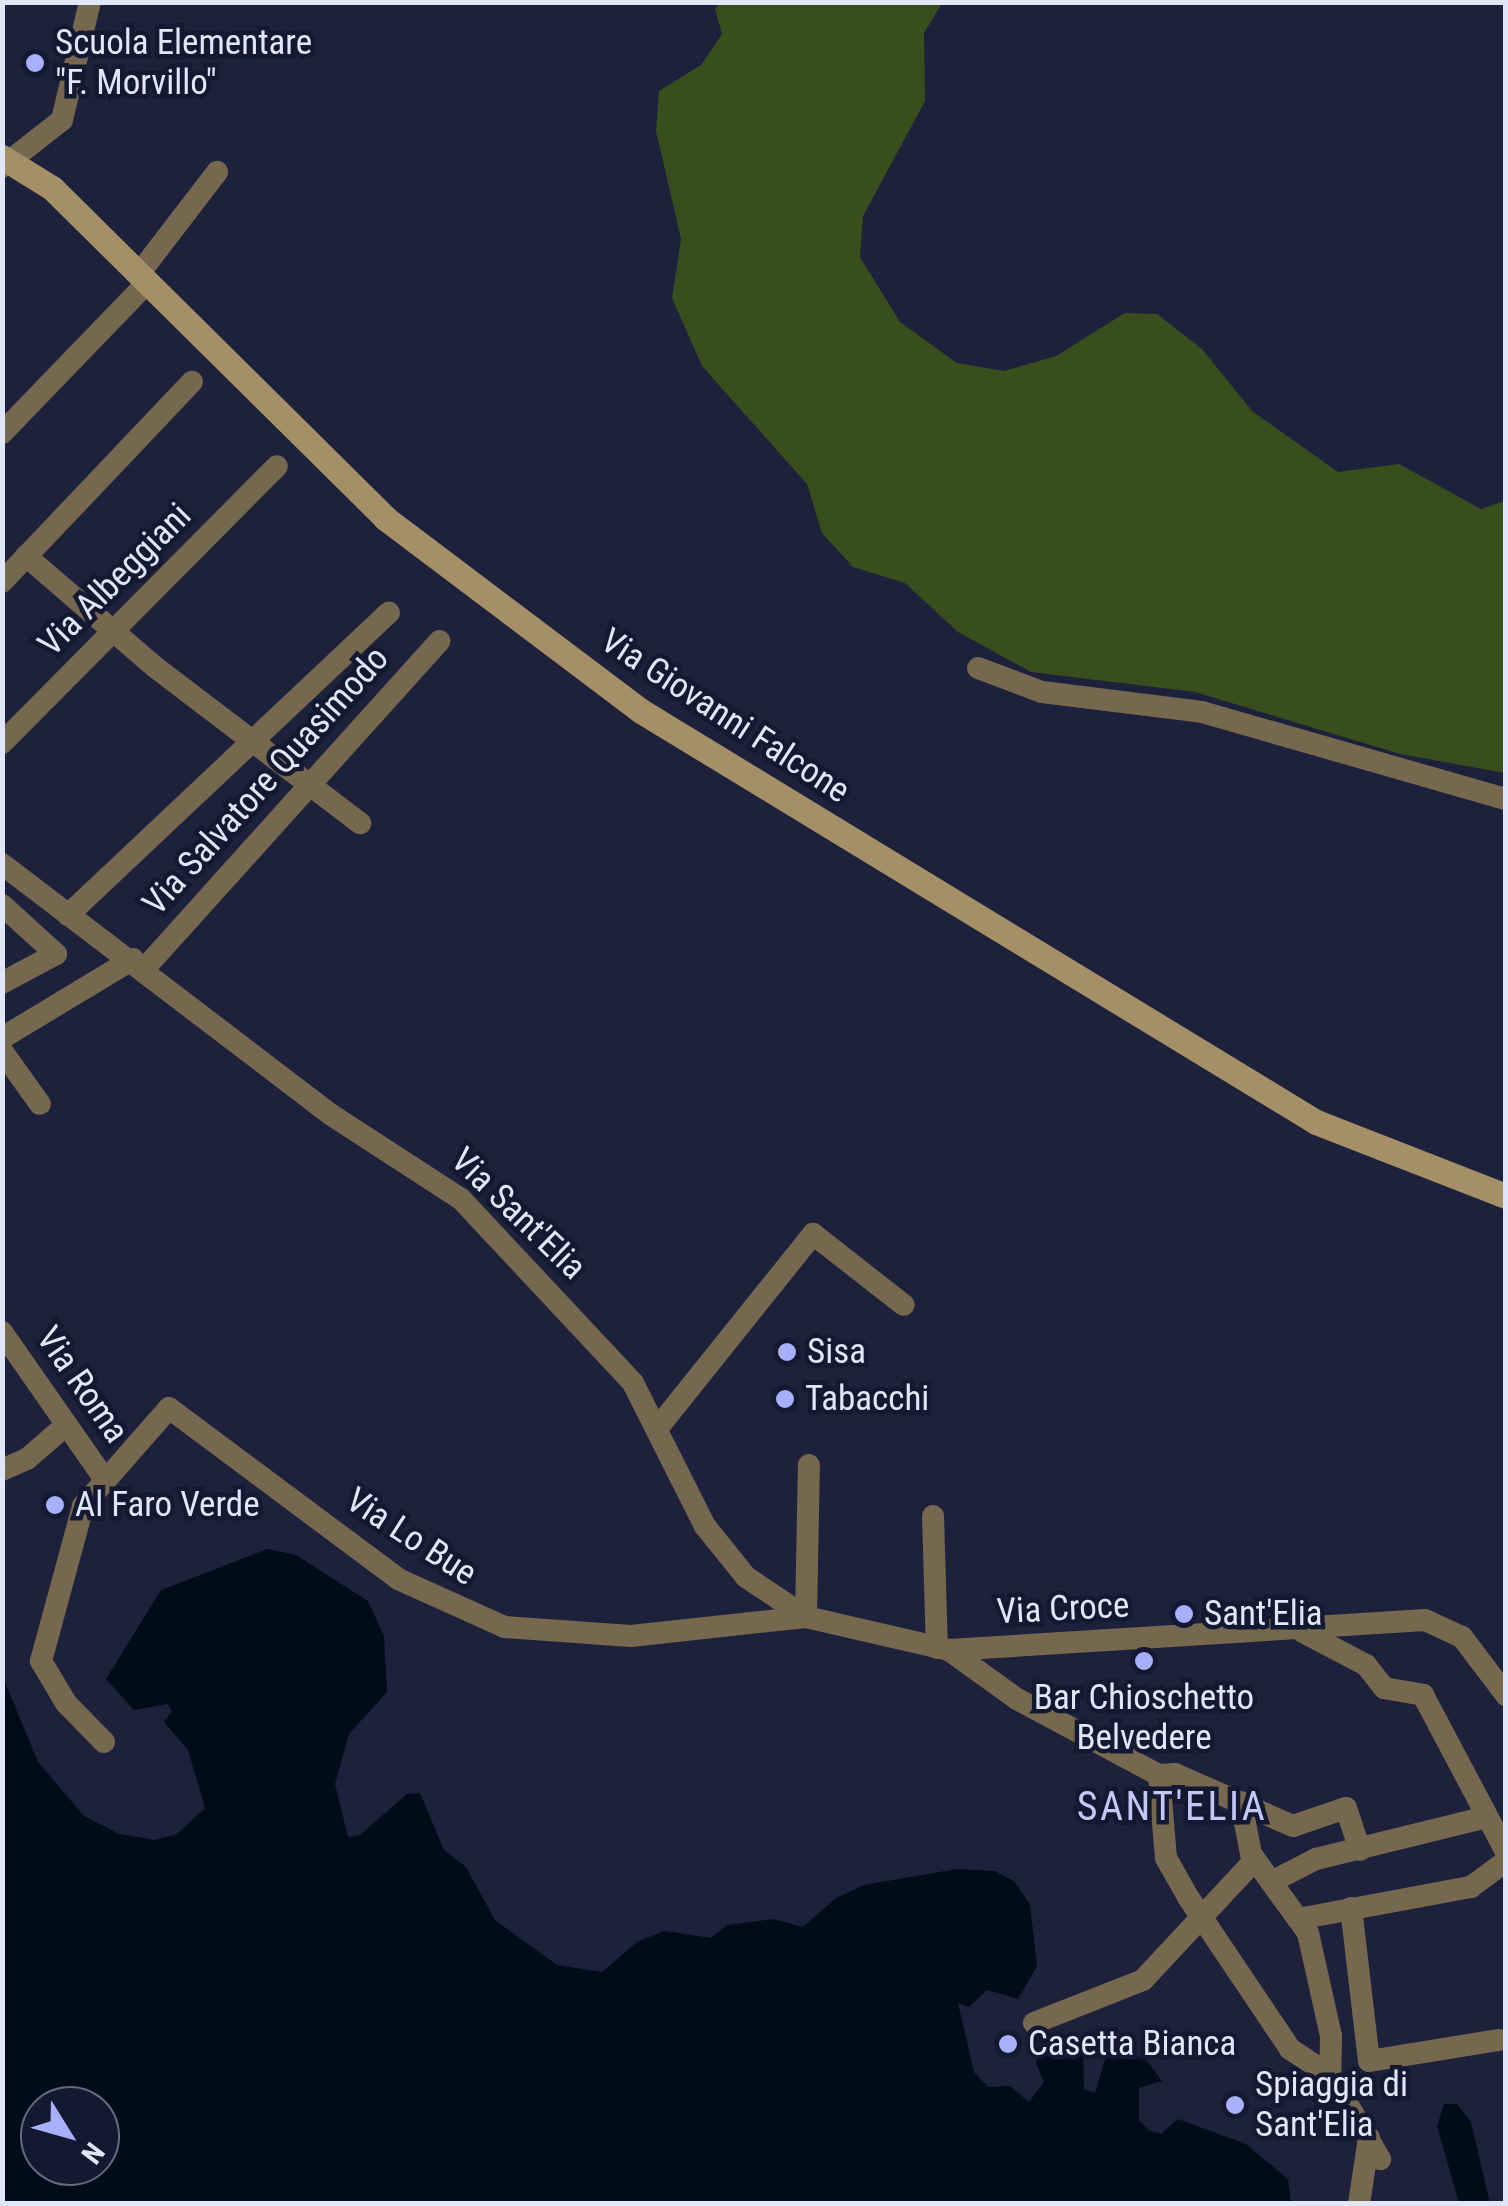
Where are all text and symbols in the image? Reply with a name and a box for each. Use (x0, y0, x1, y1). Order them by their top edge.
place label: Scuola Elementare "F. Morvillo" (55, 22, 312, 104)
marker: Scuola Elementare "F. Morvillo" (24, 52, 46, 74)
street label: Via Albeggiani (30, 495, 200, 665)
street label: Via Giovanni Falcone (593, 620, 857, 812)
street label: Via Salvatore Quasimodo (134, 638, 398, 924)
street label: Via Sant'Elia (442, 1139, 594, 1289)
street label: Via Roma (27, 1319, 137, 1451)
place label: Sisa (807, 1331, 866, 1373)
marker: Sisa (776, 1341, 798, 1363)
place label: Tabacchi (805, 1378, 929, 1420)
marker: Tabacchi (774, 1388, 796, 1410)
street label: Via Lo Bue (338, 1479, 484, 1595)
place label: Al Faro Verde (75, 1484, 260, 1526)
marker: Al Faro Verde (44, 1494, 66, 1516)
street label: Via Croce (996, 1585, 1130, 1633)
place label: Sant'Elia (1204, 1593, 1323, 1635)
marker: Sant'Elia (1173, 1603, 1195, 1625)
marker: Bar Chioschetto Belvedere (1133, 1650, 1155, 1672)
place label: Bar Chioschetto Belvedere (1034, 1677, 1254, 1759)
district label: SANT'ELIA (1077, 1783, 1267, 1831)
place label: Casetta Bianca (1028, 2023, 1236, 2065)
marker: Casetta Bianca (997, 2033, 1019, 2055)
place label: Spiaggia di Sant'Elia (1255, 2064, 1408, 2146)
north arrow (20, 2086, 120, 2186)
marker: Spiaggia di Sant'Elia (1224, 2094, 1246, 2116)
text: N (74, 2136, 111, 2170)

